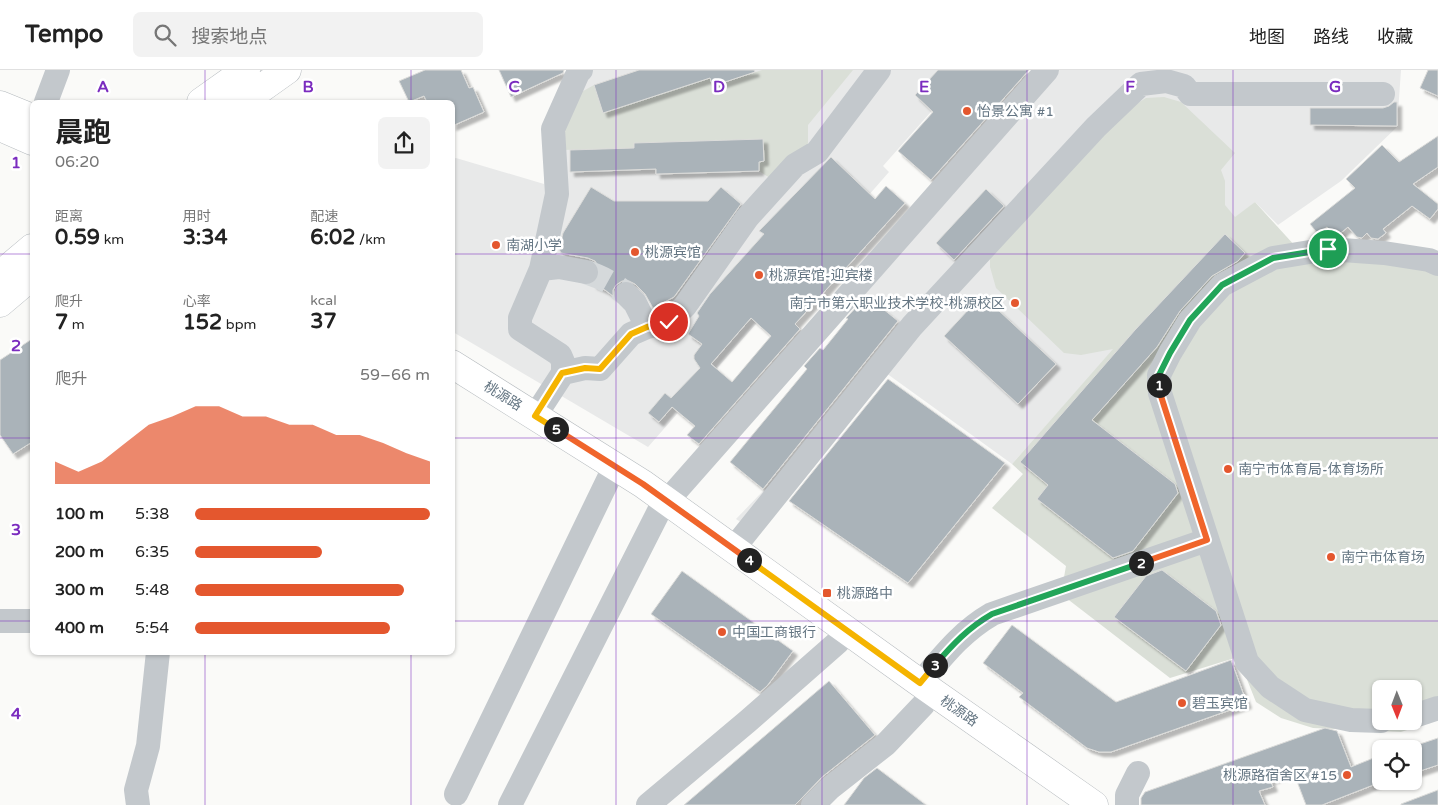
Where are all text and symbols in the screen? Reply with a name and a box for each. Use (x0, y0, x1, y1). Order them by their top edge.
search box (133, 12, 483, 57)
text: Tempo (25, 20, 103, 49)
icon: search (151, 21, 179, 49)
text: 搜索地点 (191, 26, 267, 48)
text: 地图 (1249, 26, 1285, 48)
text: 路线 (1313, 26, 1349, 48)
text: 收藏 (1377, 26, 1413, 48)
text: A (97, 77, 109, 97)
text: B (302, 77, 314, 97)
text: C (508, 77, 520, 97)
text: D (713, 77, 725, 97)
text: E (919, 77, 929, 97)
text: F (1125, 77, 1135, 97)
text: G (1329, 77, 1341, 97)
place label: 怡景公寓 #1 (977, 103, 1054, 120)
marker: 怡景公寓 #1 (961, 105, 973, 117)
text: 晨跑 (55, 116, 111, 150)
button: share (378, 117, 430, 169)
text: 06:20 (55, 152, 99, 172)
text: 1 (11, 153, 21, 173)
text: 距离 (55, 208, 83, 225)
text: 用时 (183, 208, 211, 225)
text: 配速 (310, 208, 338, 225)
text: 0.59 (55, 225, 100, 250)
text: 3:34 (183, 225, 228, 250)
text: 6:02 (310, 225, 355, 250)
pin (1307, 228, 1349, 270)
text: km (100, 231, 124, 248)
text: /km (355, 231, 386, 248)
icon: arrive (1314, 235, 1342, 263)
place label: 南湖小学 (506, 237, 562, 254)
marker: 南湖小学 (490, 239, 502, 251)
place label: 桃源宾馆 (645, 244, 701, 261)
marker: 桃源宾馆 (629, 246, 641, 258)
place label: 桃源宾馆-迎宾楼 (769, 267, 873, 284)
marker: 桃源宾馆-迎宾楼 (753, 269, 765, 281)
text: kcal (310, 292, 337, 309)
text: 爬升 (55, 293, 83, 310)
text: 心率 (183, 293, 211, 310)
place label: 南宁市第六职业技术学校-桃源校区 (789, 295, 1005, 312)
marker: 南宁市第六职业技术学校-桃源校区 (1009, 297, 1021, 309)
pin (648, 301, 690, 343)
icon: check (655, 308, 683, 336)
text: 37 (310, 309, 337, 334)
text: 7 (55, 310, 68, 335)
text: 152 (183, 310, 222, 335)
text: m (68, 316, 85, 333)
text: bpm (222, 316, 256, 333)
text: 2 (11, 336, 21, 356)
text: 59–66 m (360, 365, 430, 385)
text: 爬升 (55, 369, 87, 389)
pin: 1 (1146, 372, 1172, 398)
text: 1 (1155, 377, 1164, 394)
street label: 桃源路 (481, 378, 525, 414)
pin: 5 (544, 416, 568, 442)
text: 5 (552, 421, 561, 438)
place label: 南宁市体育局-体育场所 (1238, 461, 1384, 478)
marker: 南宁市体育局-体育场所 (1222, 463, 1234, 475)
text: 100 m (55, 504, 104, 524)
text: 5:38 (135, 504, 169, 524)
text: 3 (11, 520, 21, 540)
text: 200 m (55, 542, 104, 562)
text: 6:35 (135, 542, 169, 562)
pin: 4 (736, 548, 762, 572)
place label: 南宁市体育场 (1341, 549, 1425, 566)
pin: 2 (1128, 550, 1154, 576)
marker: 南宁市体育场 (1325, 551, 1337, 563)
text: 4 (745, 552, 754, 569)
text: 2 (1137, 555, 1146, 572)
text: 300 m (55, 580, 104, 600)
text: 5:48 (135, 580, 169, 600)
place label: 桃源路中 (837, 585, 893, 602)
marker: 桃源路中 (821, 587, 833, 599)
text: 400 m (55, 618, 104, 638)
text: 5:54 (135, 618, 169, 638)
place label: 中国工商银行 (732, 624, 816, 641)
marker: 中国工商银行 (716, 626, 728, 638)
pin: 3 (922, 652, 948, 678)
text: 3 (931, 657, 940, 674)
north arrow (1372, 680, 1422, 730)
map controls (1372, 680, 1422, 790)
street label: 桃源路 (937, 692, 981, 730)
place label: 碧玉宾馆 (1192, 695, 1248, 712)
marker: 碧玉宾馆 (1176, 697, 1188, 709)
text: 4 (11, 704, 21, 724)
button: locate (1372, 740, 1422, 790)
place label: 桃源路宿舍区 #15 (1223, 767, 1337, 784)
marker: 桃源路宿舍区 #15 (1341, 769, 1353, 781)

